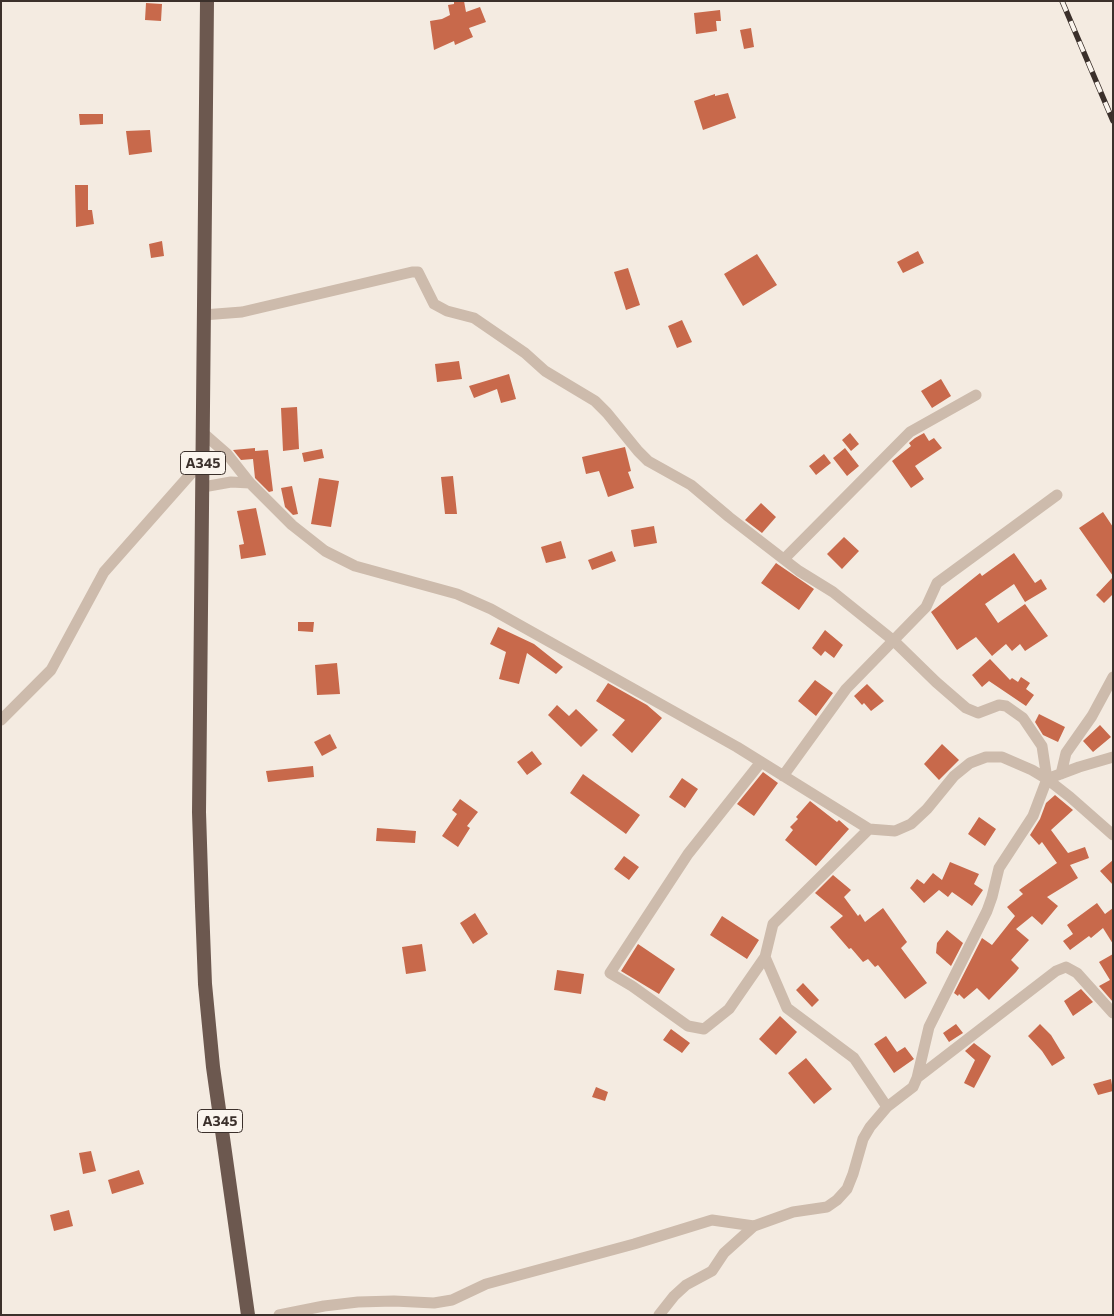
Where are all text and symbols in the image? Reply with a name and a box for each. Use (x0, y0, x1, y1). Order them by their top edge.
road number: A345 (180, 452, 226, 474)
road number: A345 (198, 1110, 242, 1132)

